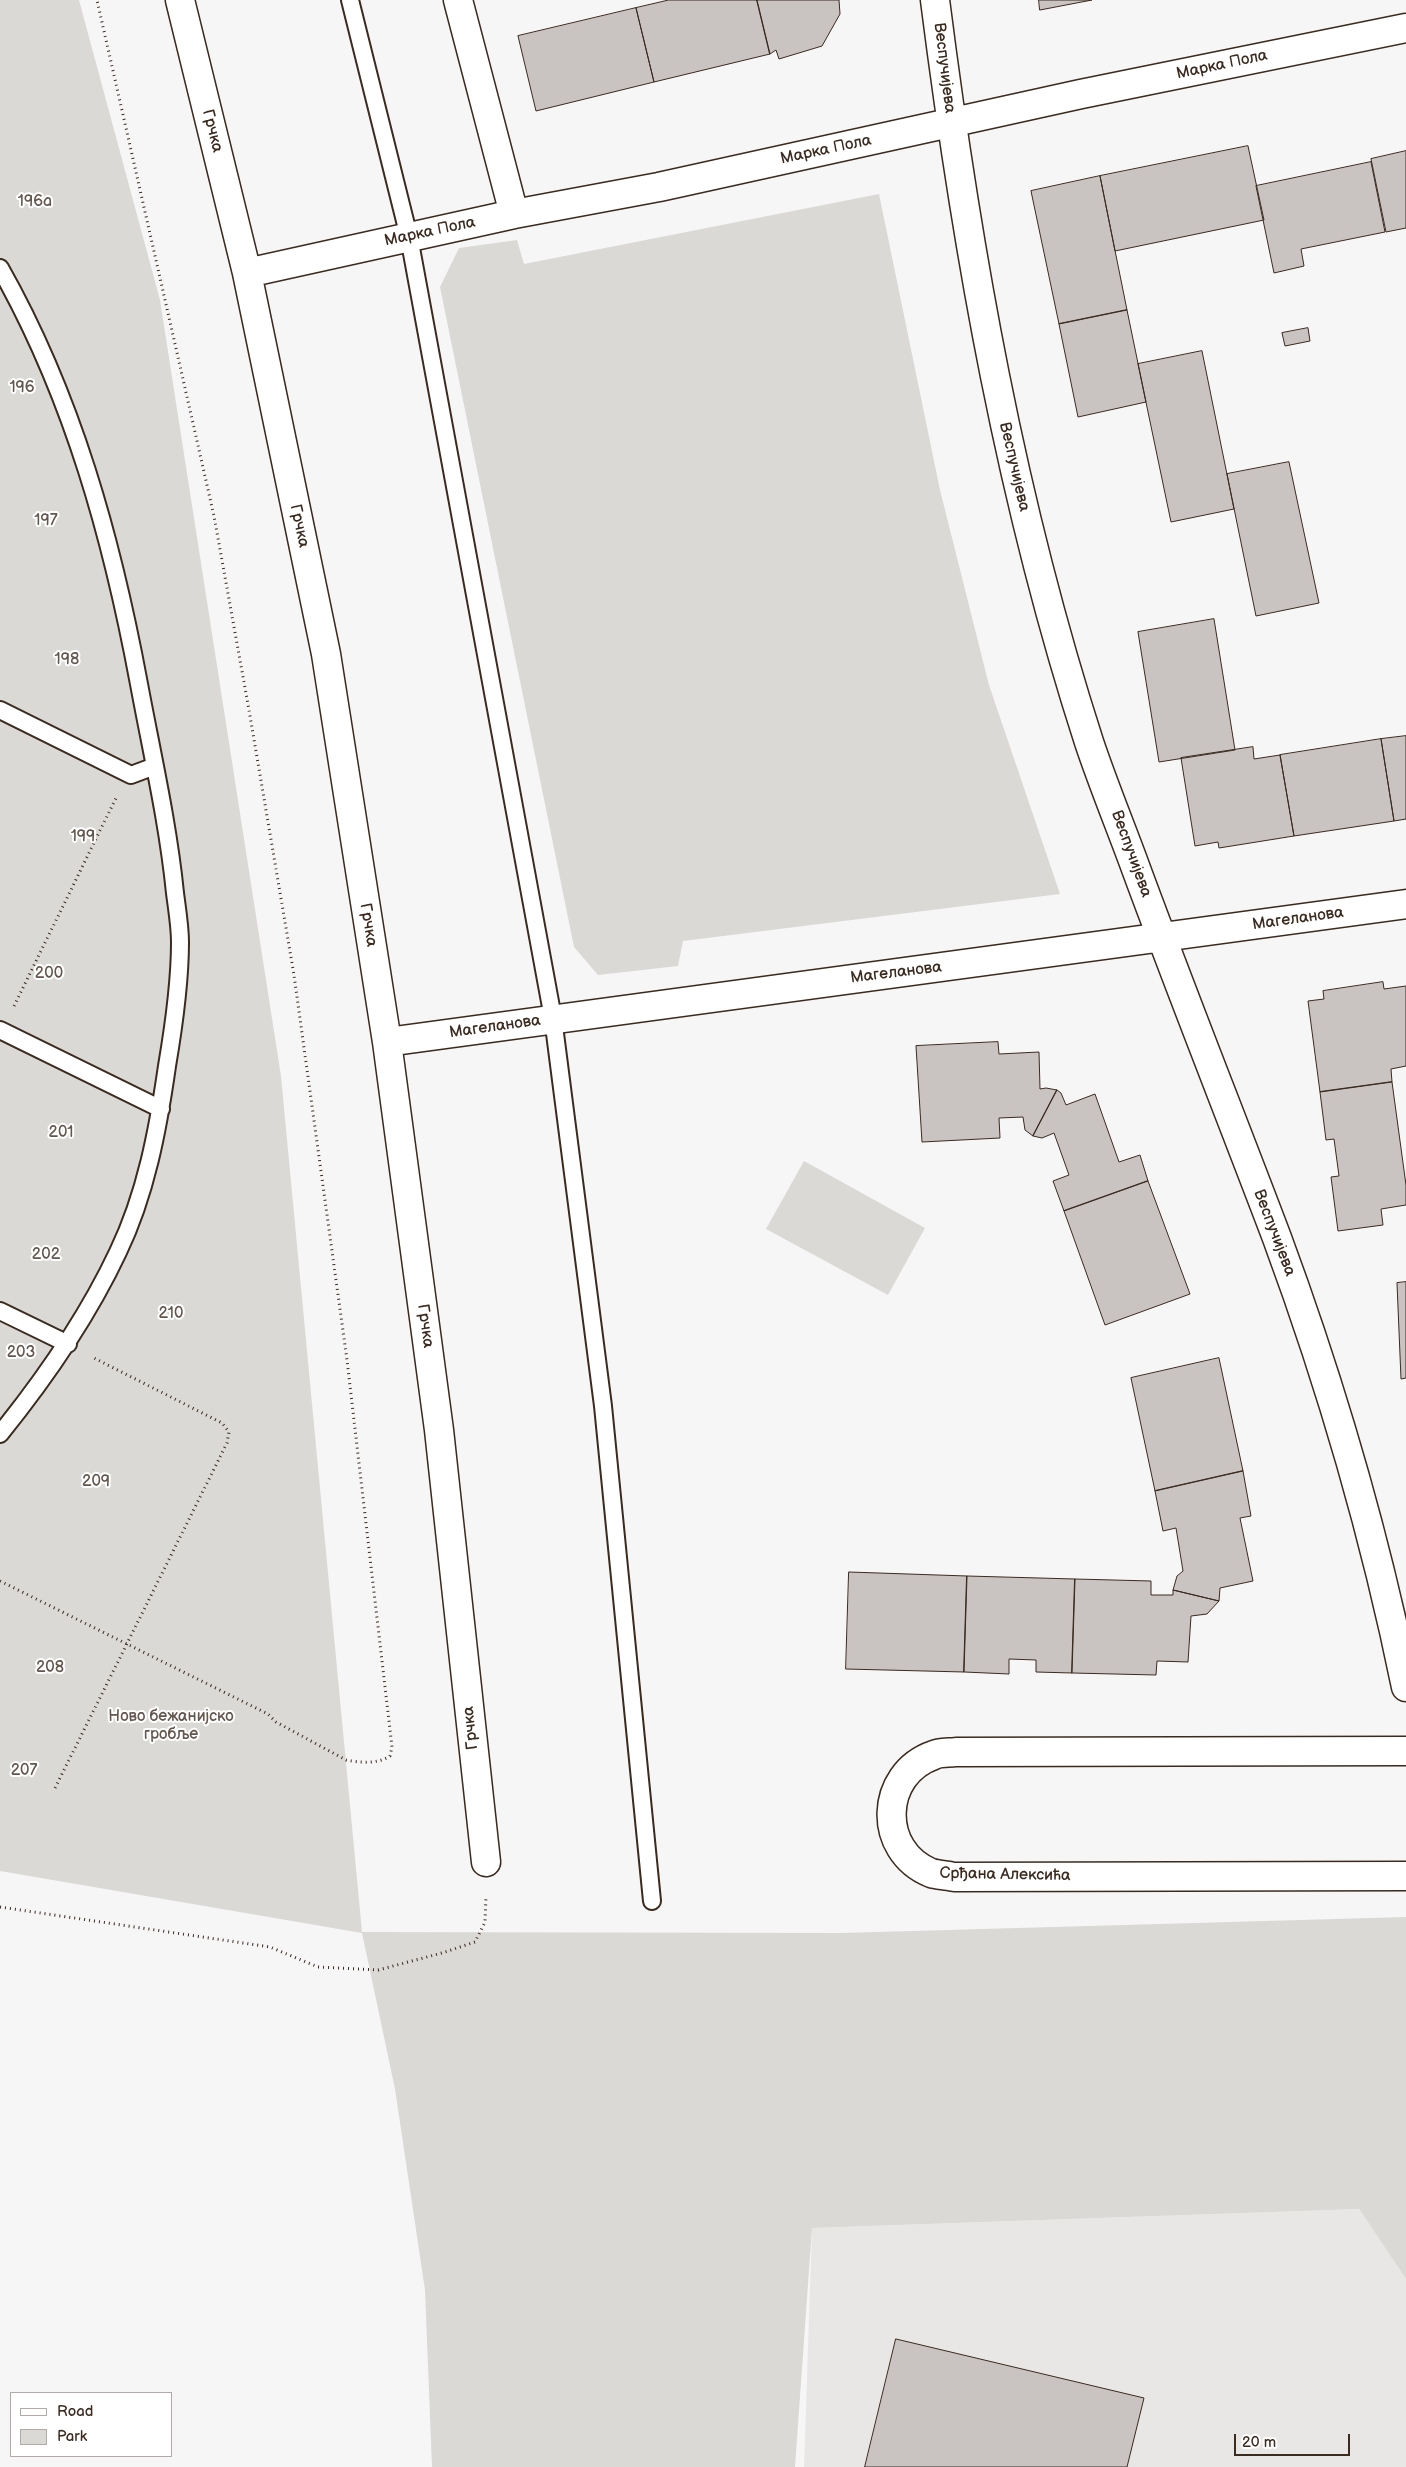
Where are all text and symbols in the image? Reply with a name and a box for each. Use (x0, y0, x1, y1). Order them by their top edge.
street label: Веспучијева (929, 22, 959, 114)
street label: Марка Пола (1175, 46, 1269, 84)
street label: Грчка (197, 107, 227, 155)
street label: Марка Пола (779, 131, 873, 169)
park label: 196a (18, 192, 52, 212)
street label: Марка Пола (383, 213, 477, 251)
park label: 196 (9, 378, 35, 398)
street label: Веспучијева (994, 420, 1034, 514)
street label: Грчка (285, 503, 313, 549)
park label: 197 (34, 511, 58, 531)
park label: 198 (55, 650, 79, 670)
street label: Веспучијева (1106, 808, 1156, 900)
park label: 199 (71, 827, 95, 847)
street label: Грчка (355, 902, 381, 948)
street label: Магеланова (1251, 903, 1345, 935)
street label: Магеланова (849, 958, 943, 988)
park label: 200 (35, 964, 63, 984)
street label: Магеланова (448, 1011, 542, 1043)
park label: 201 (48, 1123, 74, 1143)
street label: Веспучијева (1249, 1187, 1299, 1279)
park label: 202 (32, 1245, 60, 1265)
street label: Грчка (412, 1303, 438, 1349)
park label: 210 (159, 1304, 183, 1324)
park label: 203 (7, 1343, 35, 1363)
park label: 209 (82, 1472, 110, 1492)
park label: 208 (36, 1658, 64, 1678)
street label: Грчка (459, 1705, 483, 1751)
park label: Ново бежанијско гробље (108, 1707, 234, 1745)
park label: 207 (11, 1761, 37, 1781)
street label: Срђана Алексића (939, 1864, 1071, 1886)
legend (10, 2392, 172, 2457)
text: Road (57, 2402, 93, 2421)
scale bar (1236, 2424, 1352, 2456)
text: Park (57, 2427, 87, 2446)
text: 20 m (1242, 2433, 1276, 2452)

